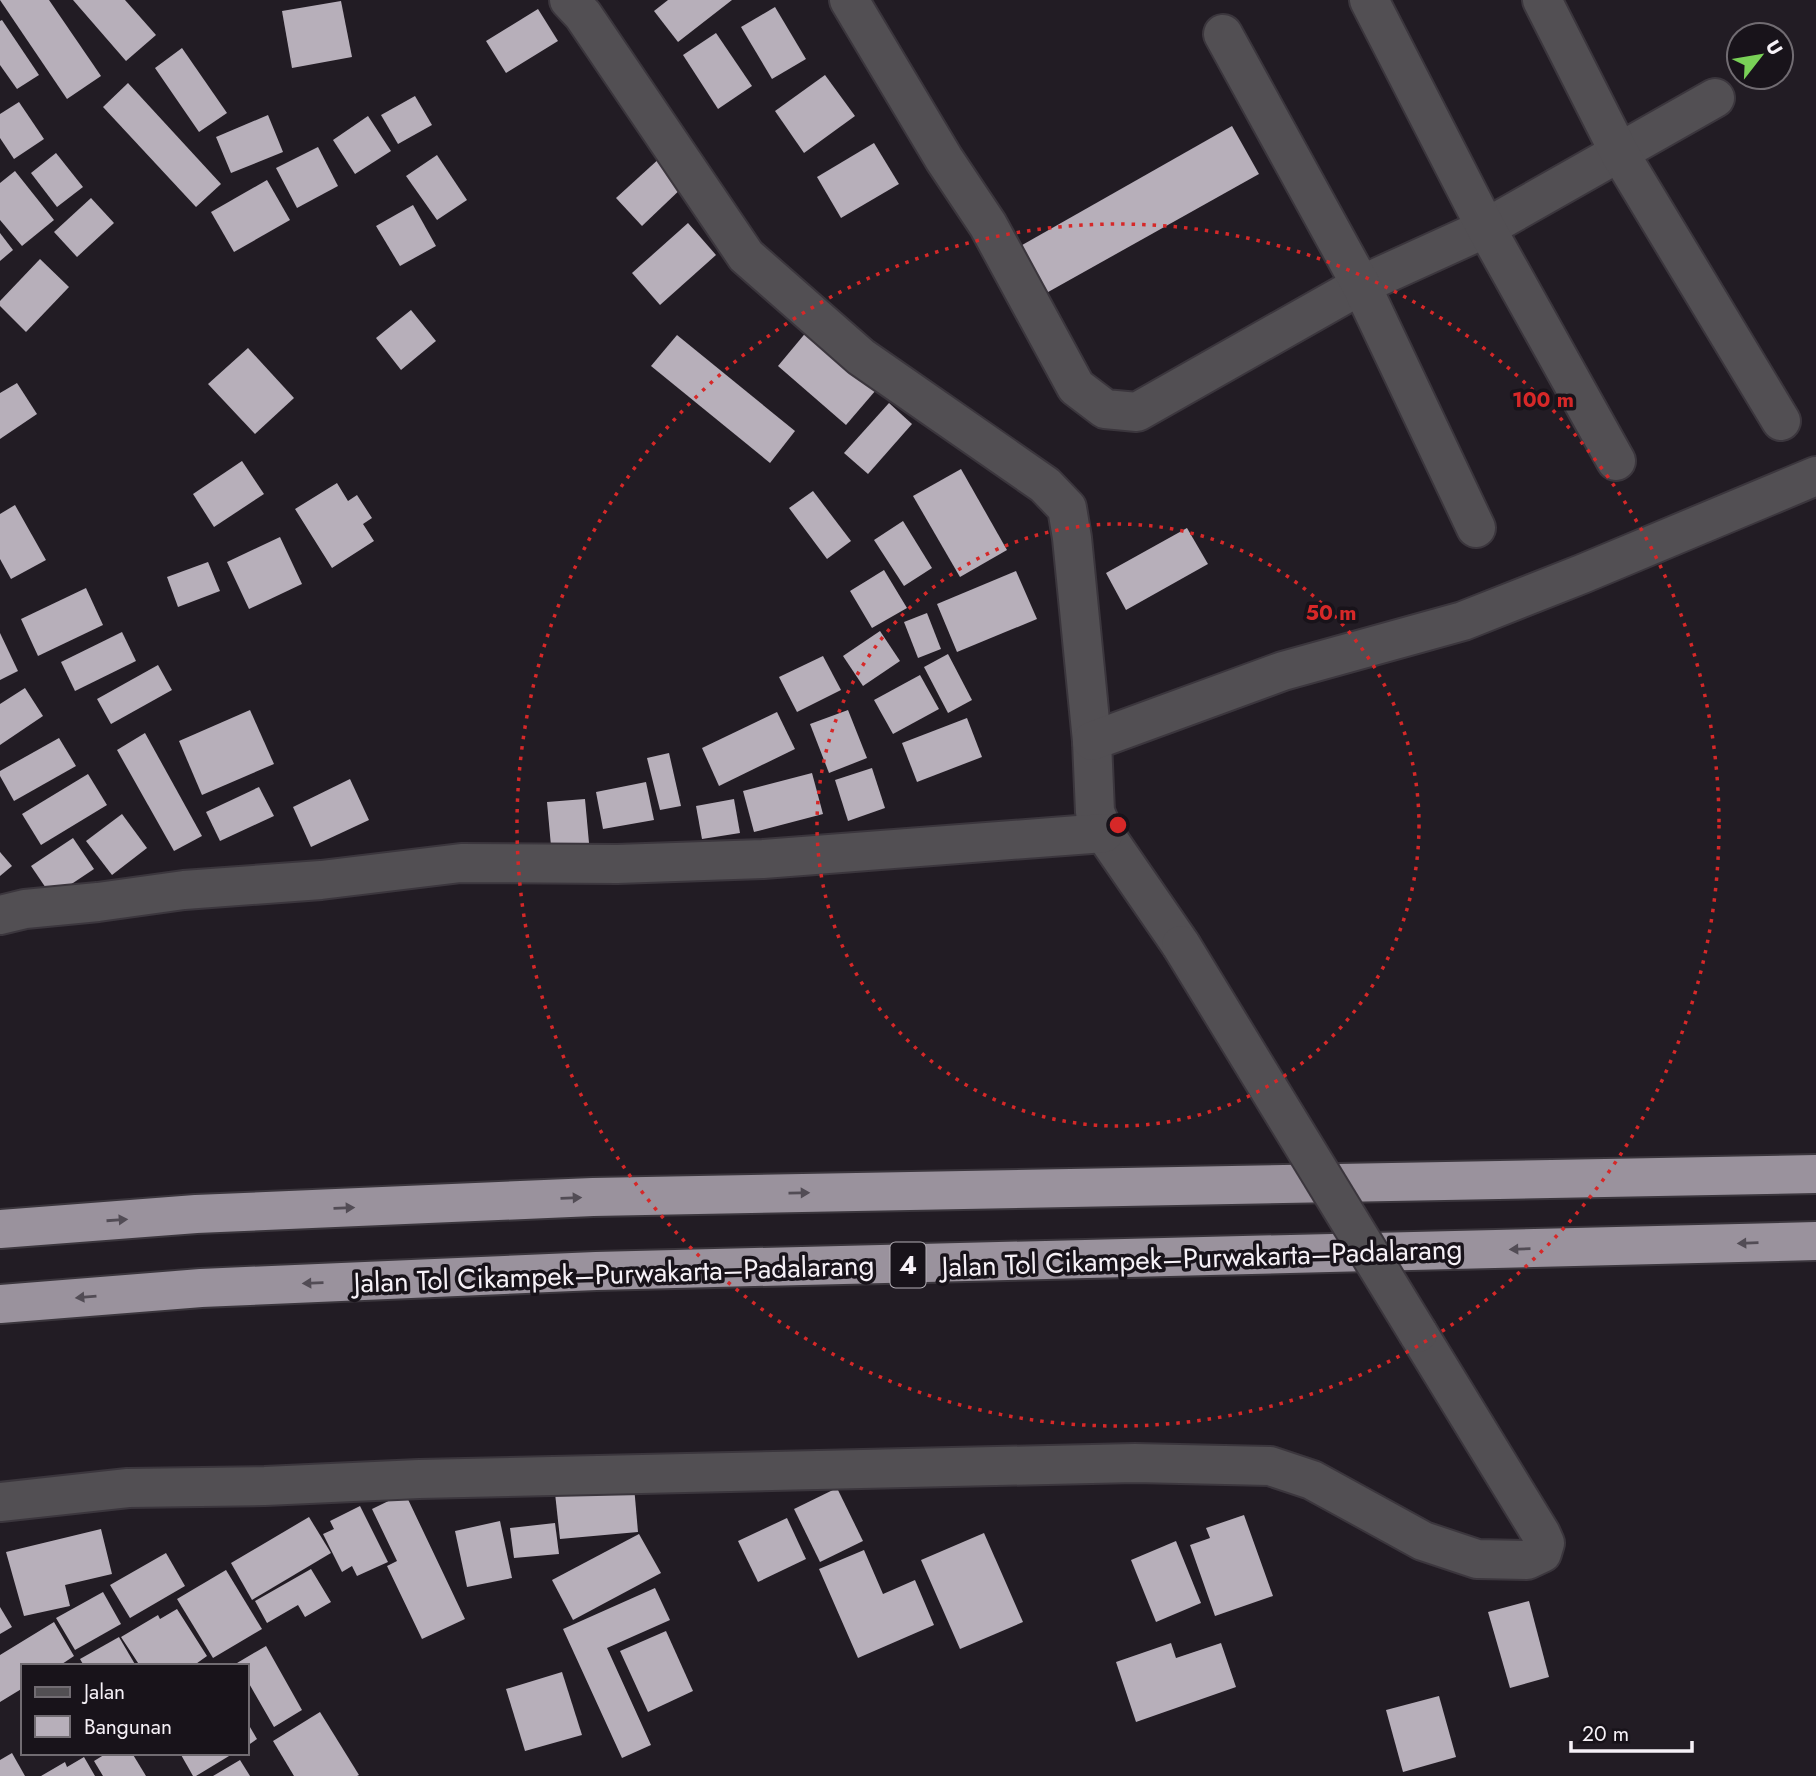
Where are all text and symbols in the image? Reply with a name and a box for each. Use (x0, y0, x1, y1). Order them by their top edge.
north arrow (1725, 21, 1795, 91)
text: U (1759, 35, 1789, 60)
text: 100 m (1512, 385, 1574, 415)
text: 50 m (1306, 598, 1356, 628)
centre of rings (1106, 813, 1130, 837)
one-way arrow (788, 1188, 810, 1199)
one-way arrow (561, 1193, 583, 1204)
one-way arrow (333, 1202, 355, 1213)
one-way arrow (106, 1214, 128, 1225)
street label: Jalan Tol Cikampek–Purwakarta–Padalarang (937, 1228, 1463, 1288)
one-way arrow (1737, 1238, 1759, 1249)
road number: 4 (890, 1242, 926, 1288)
street label: Jalan Tol Cikampek–Purwakarta–Padalarang (349, 1244, 875, 1304)
one-way arrow (1509, 1244, 1531, 1255)
one-way arrow (302, 1278, 324, 1289)
one-way arrow (75, 1292, 97, 1303)
legend (21, 1664, 248, 1755)
text: Jalan (81, 1677, 125, 1707)
scale bar (1571, 1710, 1692, 1754)
text: Bangunan (84, 1712, 172, 1742)
text: 20 m (1582, 1719, 1629, 1749)

